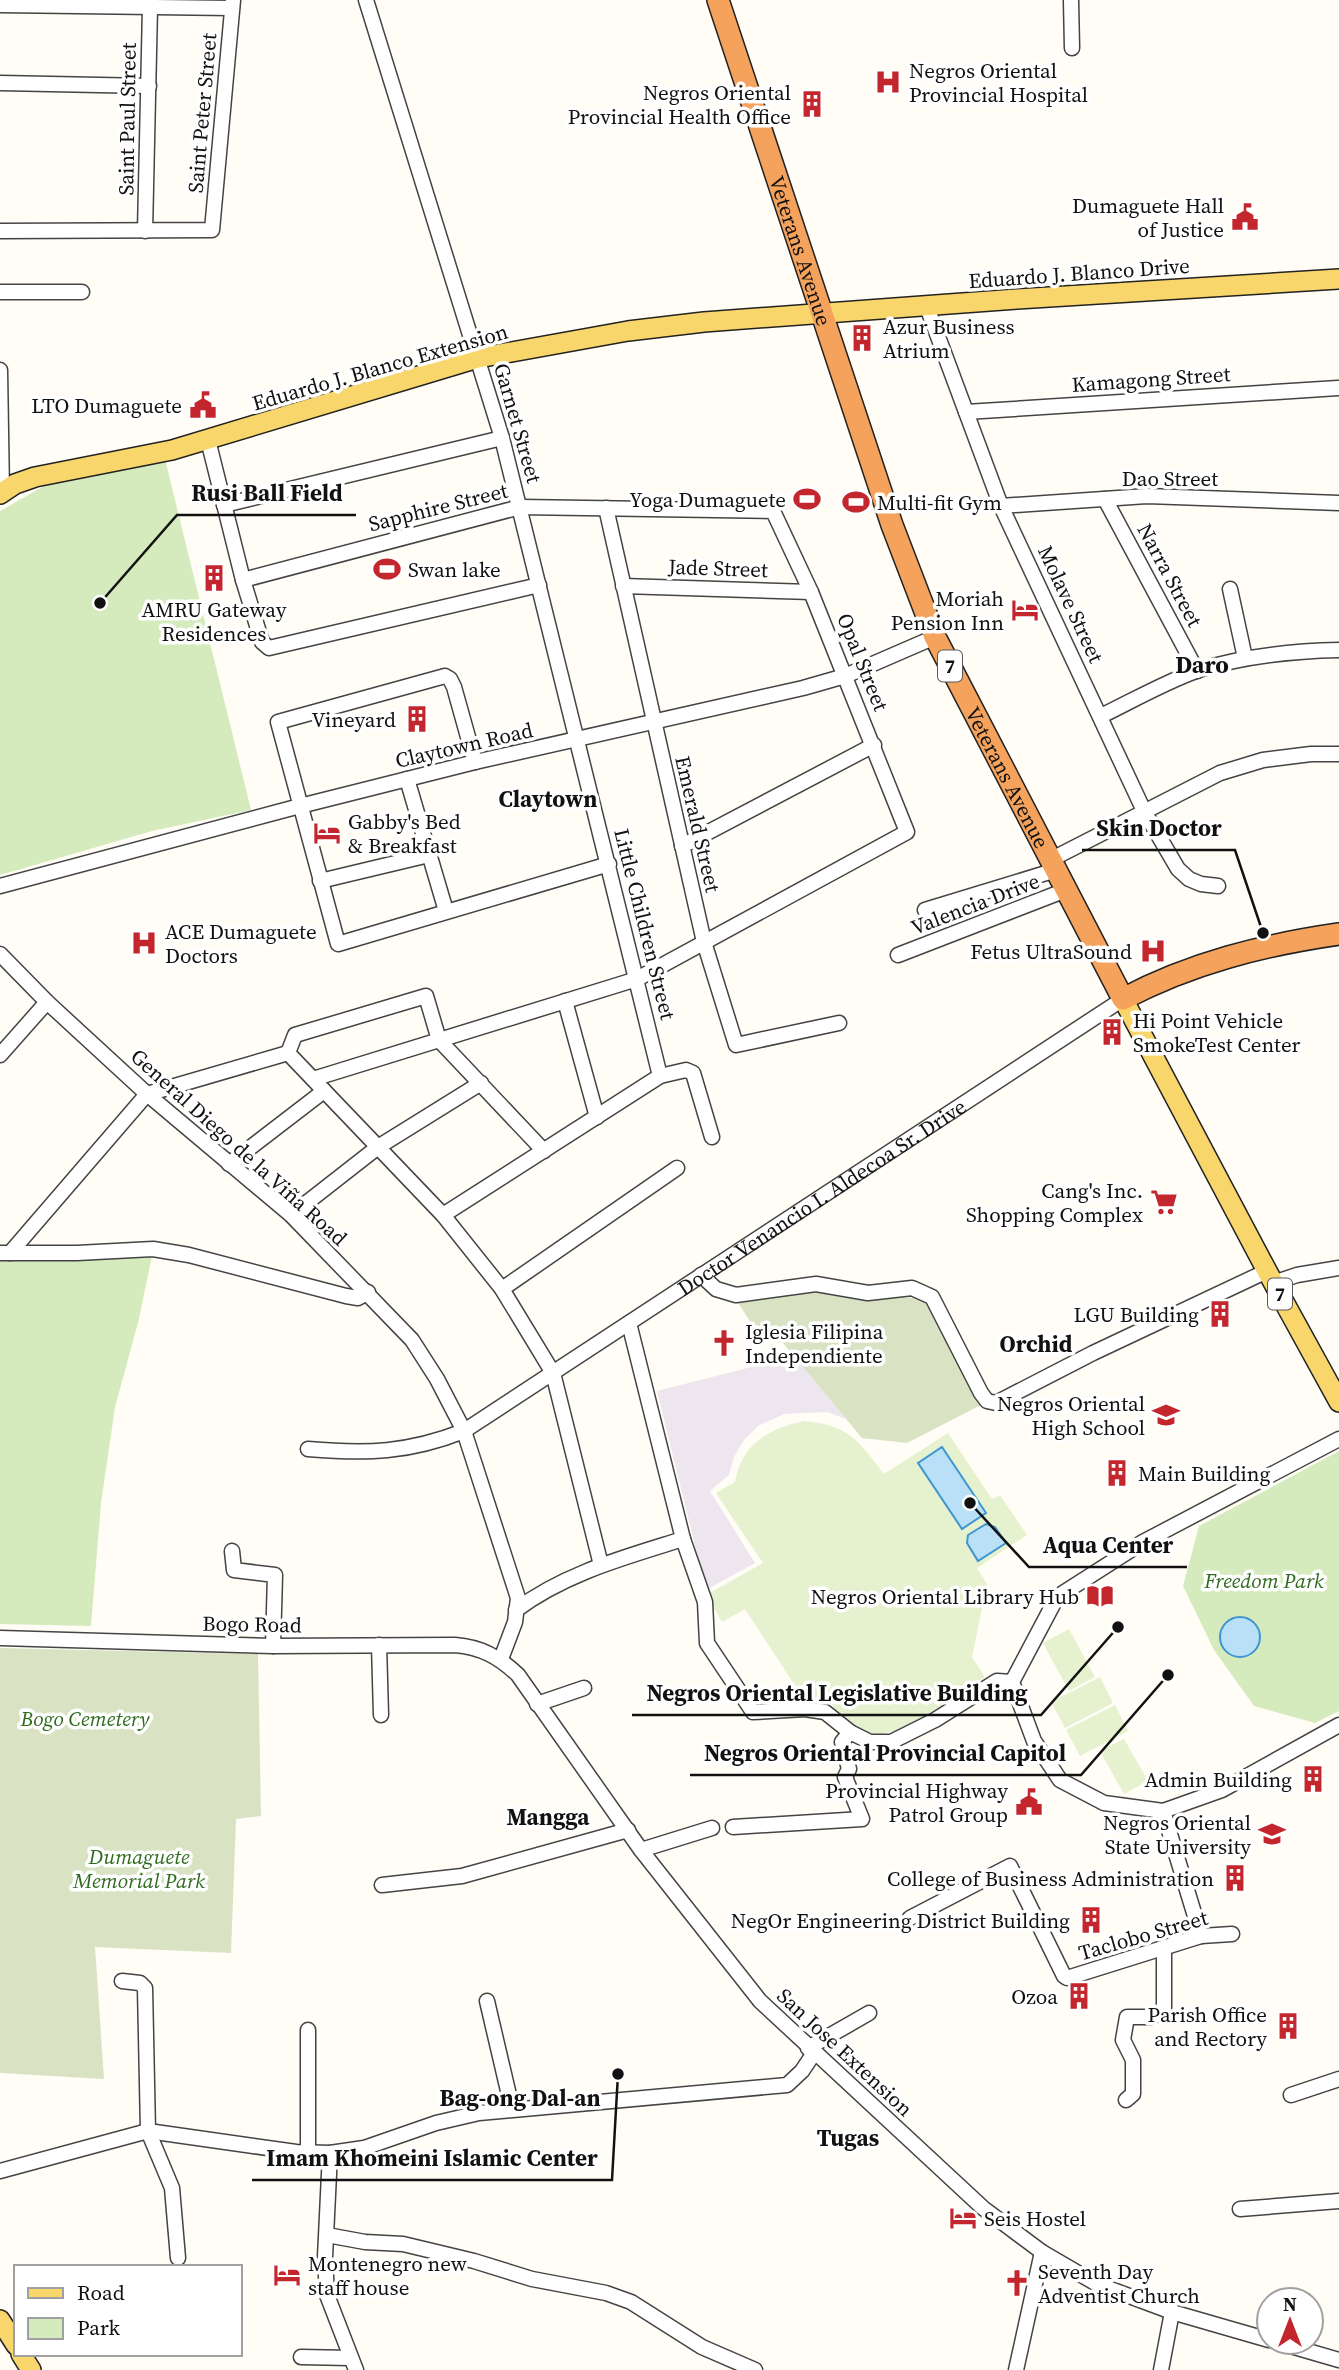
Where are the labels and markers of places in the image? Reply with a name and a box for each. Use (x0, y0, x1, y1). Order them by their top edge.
place label: Negros Oriental Provincial Hospital (909, 56, 1088, 109)
hospital icon: Negros Oriental Provincial Hospital (873, 67, 903, 97)
place label: Negros Oriental Provincial Health Office (568, 78, 791, 131)
building icon: Negros Oriental Provincial Health Office (797, 89, 827, 119)
place label: Dumaguete Hall of Justice (1072, 191, 1224, 244)
public building icon: Dumaguete Hall of Justice (1230, 202, 1260, 232)
place label: Azur Business Atrium (883, 312, 1015, 365)
building icon: Azur Business Atrium (847, 323, 877, 353)
public building icon: LTO Dumaguete (188, 390, 218, 420)
place label: LTO Dumaguete (31, 391, 182, 420)
callout: Rusi Ball Field (177, 471, 356, 515)
sports icon: Yoga Dumaguete (792, 484, 822, 514)
place label: Yoga Dumaguete (629, 485, 786, 514)
sports icon: Multi-fit Gym (841, 487, 871, 517)
place label: Multi-fit Gym (877, 488, 1002, 517)
sports icon: Swan lake (372, 554, 402, 584)
place label: Swan lake (408, 555, 501, 584)
building icon: AMRU Gateway Residences (199, 563, 229, 593)
place label: Moriah Pension Inn (891, 584, 1004, 637)
place label: AMRU Gateway Residences (141, 595, 287, 648)
hotel icon: Moriah Pension Inn (1010, 595, 1040, 625)
building icon: Vineyard (402, 704, 432, 734)
place label: Vineyard (311, 705, 396, 734)
callout: Skin Doctor (1082, 806, 1235, 850)
place label: Gabby's Bed & Breakfast (348, 807, 461, 860)
hotel icon: Gabby's Bed & Breakfast (312, 818, 342, 848)
place label: ACE Dumaguete Doctors (165, 917, 317, 970)
hospital icon: ACE Dumaguete Doctors (129, 928, 159, 958)
hospital icon: Fetus UltraSound (1138, 936, 1168, 966)
place label: Fetus UltraSound (970, 937, 1132, 966)
place label: Hi Point Vehicle SmokeTest Center (1133, 1006, 1301, 1059)
building icon: Hi Point Vehicle SmokeTest Center (1097, 1017, 1127, 1047)
place label: Cang's Inc. Shopping Complex (966, 1176, 1143, 1229)
supermarket icon: Cang's Inc. Shopping Complex (1149, 1187, 1179, 1217)
building icon: LGU Building (1205, 1299, 1235, 1329)
place label: LGU Building (1073, 1300, 1199, 1329)
place label: Iglesia Filipina Independiente (745, 1317, 884, 1370)
church icon: Iglesia Filipina Independiente (709, 1328, 739, 1358)
place label: Negros Oriental High School (997, 1389, 1145, 1442)
school or university icon: Negros Oriental High School (1151, 1400, 1181, 1430)
building icon: Main Building (1102, 1458, 1132, 1488)
place label: Main Building (1138, 1459, 1271, 1488)
callout: Aqua Center (1029, 1523, 1187, 1567)
library icon: Negros Oriental Library Hub (1085, 1581, 1115, 1611)
place label: Negros Oriental Library Hub (811, 1582, 1079, 1611)
callout: Negros Oriental Legislative Building (632, 1671, 1041, 1715)
callout: Negros Oriental Provincial Capitol (690, 1731, 1081, 1775)
building icon: Admin Building (1298, 1764, 1328, 1794)
place label: Admin Building (1144, 1765, 1292, 1794)
place label: Provincial Highway Patrol Group (825, 1776, 1008, 1829)
public building icon: Provincial Highway Patrol Group (1014, 1787, 1044, 1817)
place label: Negros Oriental State University (1103, 1808, 1251, 1861)
school or university icon: Negros Oriental State University (1257, 1819, 1287, 1849)
building icon: College of Business Administration (1220, 1863, 1250, 1893)
place label: College of Business Administration (887, 1864, 1214, 1893)
building icon: NegOr Engineering District Building (1076, 1905, 1106, 1935)
place label: NegOr Engineering District Building (731, 1906, 1070, 1935)
building icon: Ozoa (1064, 1981, 1094, 2011)
place label: Ozoa (1011, 1982, 1058, 2011)
place label: Parish Office and Rectory (1148, 2000, 1267, 2053)
building icon: Parish Office and Rectory (1273, 2011, 1303, 2041)
callout: Imam Khomeini Islamic Center (252, 2136, 612, 2180)
hotel icon: Seis Hostel (948, 2203, 978, 2233)
place label: Seis Hostel (984, 2204, 1086, 2233)
place label: Montenegro new staff house (308, 2249, 467, 2302)
place label: Seventh Day Adventist Church (1038, 2257, 1200, 2310)
hotel icon: Montenegro new staff house (272, 2260, 302, 2290)
church icon: Seventh Day Adventist Church (1002, 2268, 1032, 2298)

